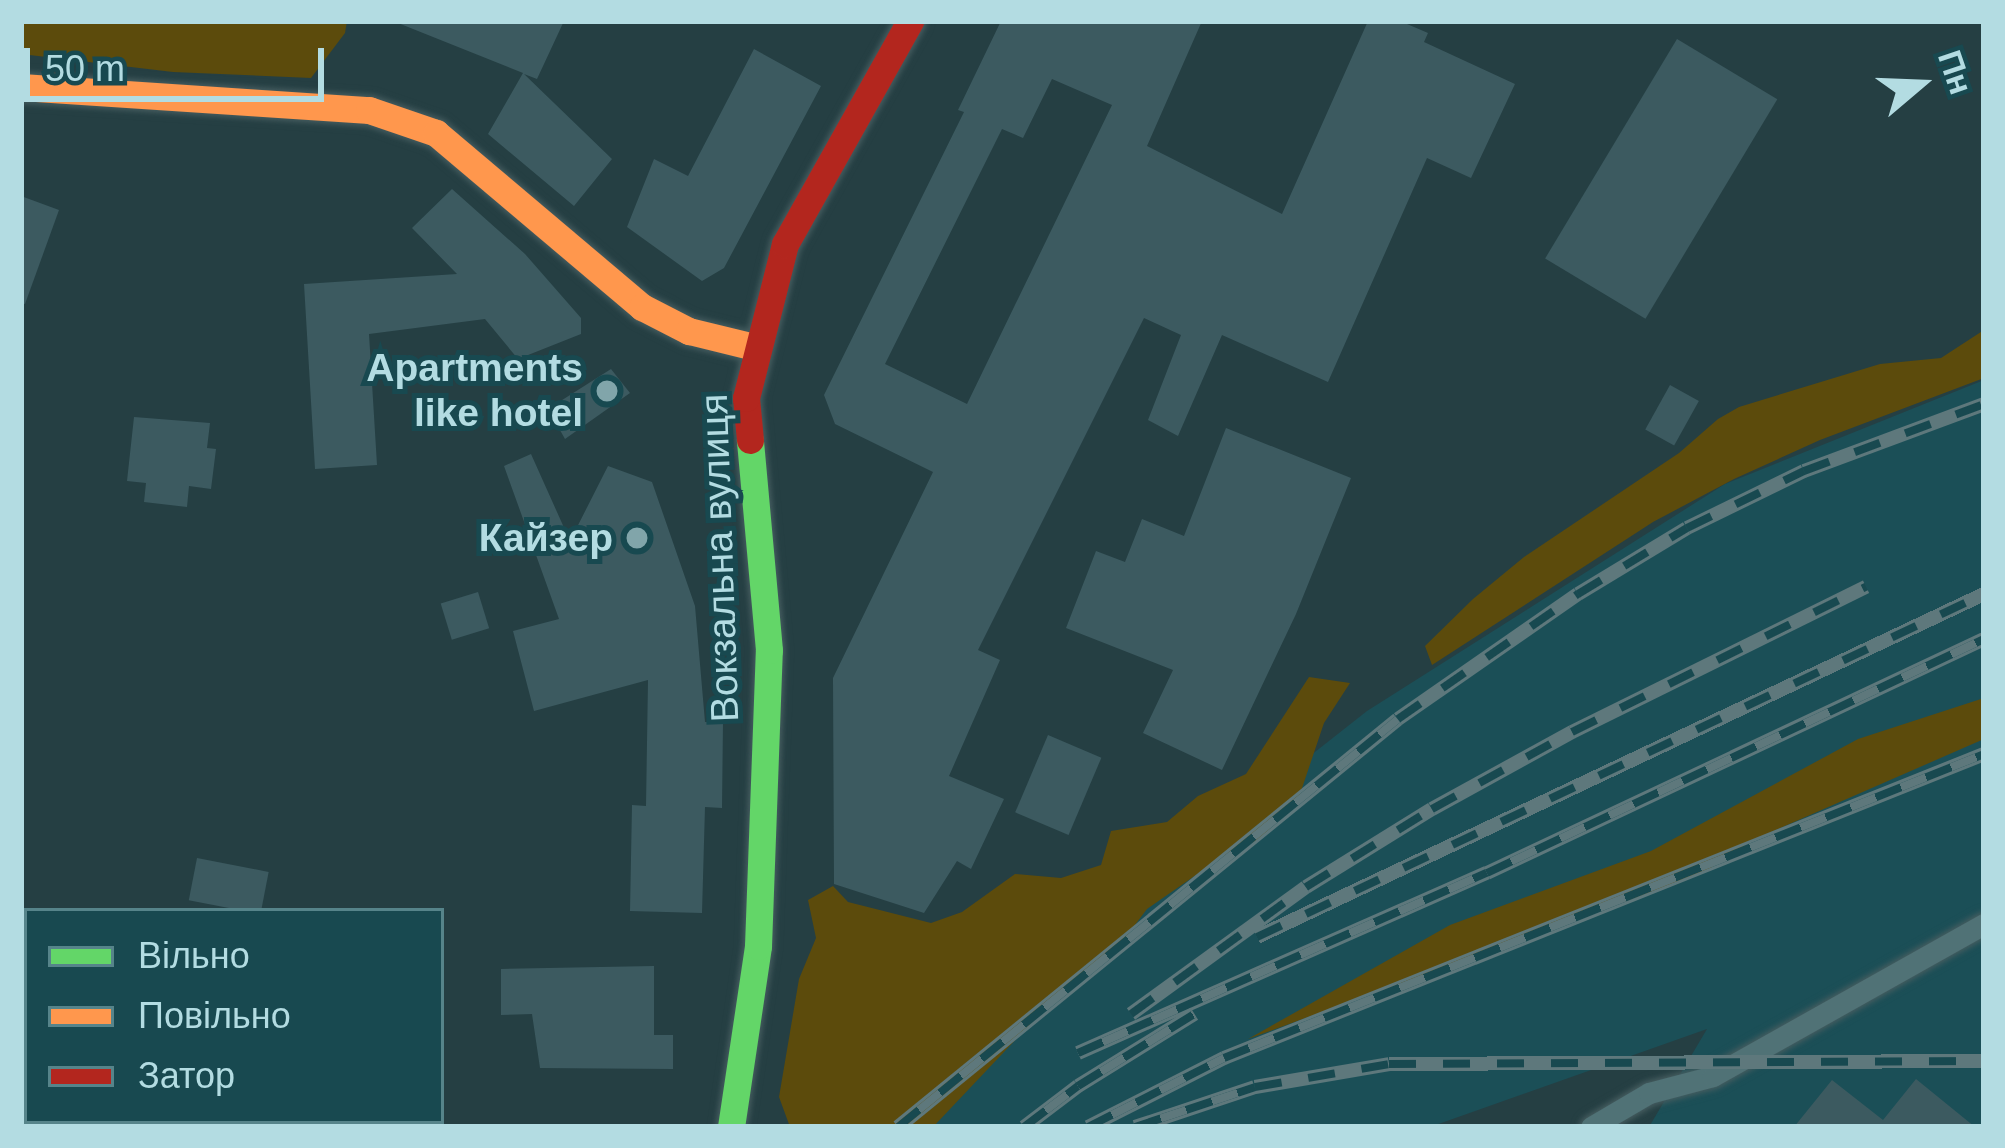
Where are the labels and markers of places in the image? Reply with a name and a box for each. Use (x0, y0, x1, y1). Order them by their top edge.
place label: Apartments like hotel (366, 346, 583, 437)
marker: Apartments like hotel (594, 378, 620, 404)
place label: Кайзер (479, 515, 613, 561)
marker: Кайзер (624, 525, 650, 551)

